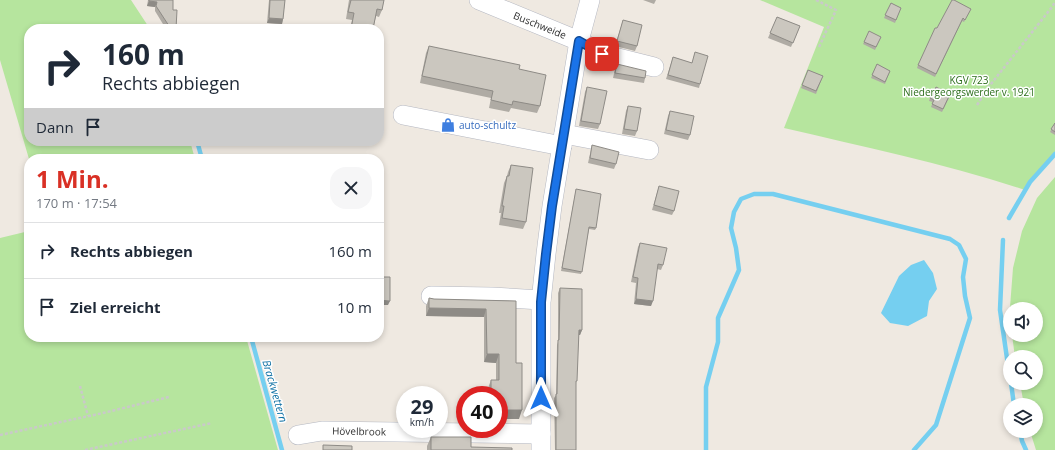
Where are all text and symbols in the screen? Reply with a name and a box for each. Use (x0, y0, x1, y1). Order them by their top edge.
street label: Buschweide (511, 8, 569, 42)
text: 160 m (102, 35, 185, 73)
pin (585, 37, 619, 71)
icon: right (36, 40, 88, 92)
icon: arrive (591, 43, 613, 65)
text: Rechts abbiegen (102, 71, 240, 95)
park label: KGV 723 Niedergeorgswerder v. 1921 (903, 73, 1035, 99)
icon: arrive (82, 116, 104, 138)
text: Dann (36, 117, 74, 137)
shop icon: auto-schultz (440, 117, 456, 133)
place label: auto-schultz (459, 118, 516, 132)
text: 1 Min. (36, 162, 109, 195)
button: close (330, 167, 372, 209)
text: 170 m · 17:54 (36, 194, 117, 212)
icon: right (36, 240, 58, 262)
text: Rechts abbiegen (70, 241, 193, 261)
text: 160 m (328, 241, 372, 261)
icon: arrive (36, 296, 58, 318)
text: Ziel erreicht (70, 297, 161, 317)
text: 10 m (337, 297, 372, 317)
map controls (1003, 302, 1043, 438)
button: sound (1003, 302, 1043, 342)
button: search (1003, 350, 1043, 390)
water label: Brackwettern (259, 358, 292, 424)
position arrow (520, 377, 562, 419)
speed limit sign: 40 (456, 386, 508, 438)
text: 29 (411, 393, 433, 420)
button: layers (1003, 398, 1043, 438)
text: km/h (410, 415, 434, 429)
street label: Hövelbrook (332, 424, 387, 438)

